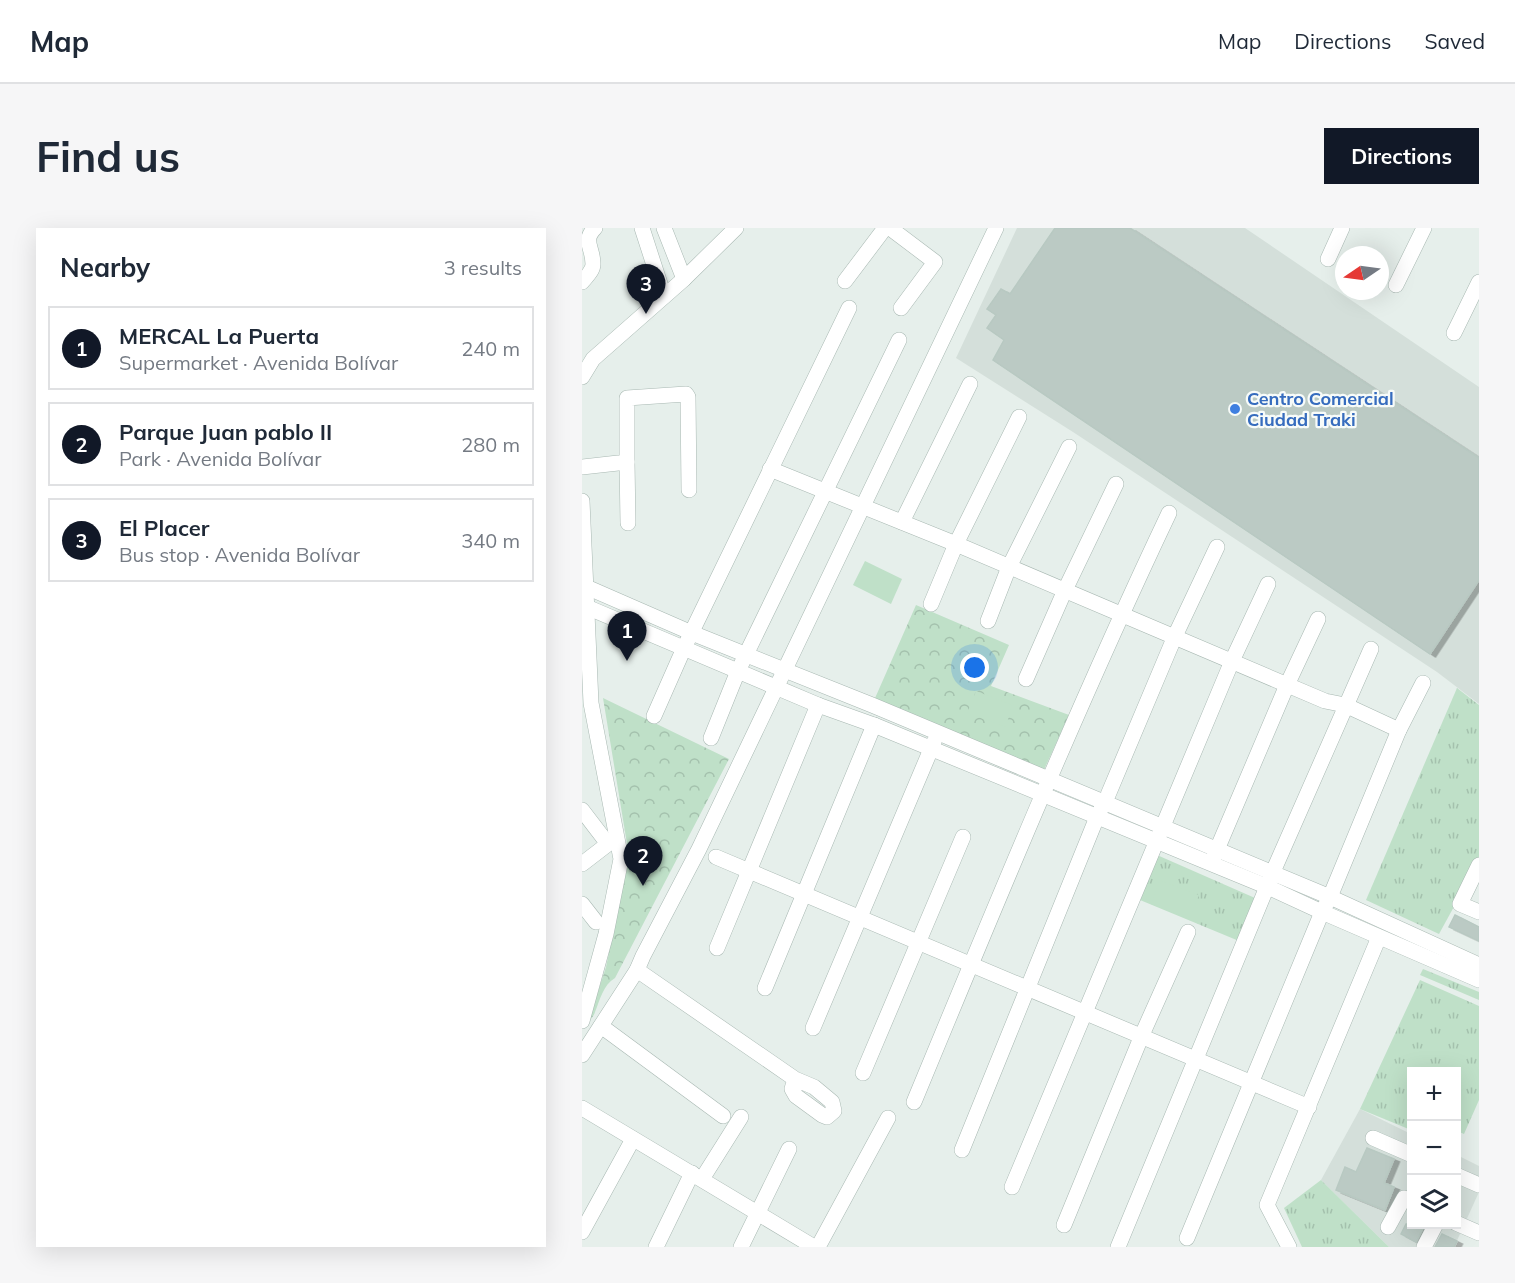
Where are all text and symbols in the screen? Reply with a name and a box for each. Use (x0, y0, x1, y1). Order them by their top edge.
text: Map (30, 24, 89, 59)
text: Map (1218, 28, 1261, 54)
text: Directions (1294, 28, 1391, 54)
text: Saved (1424, 28, 1485, 54)
button: Directions (1324, 128, 1479, 184)
text: Find us (36, 130, 180, 183)
north arrow (1335, 246, 1389, 300)
text: Nearby (60, 251, 150, 284)
text: 3 results (444, 255, 522, 280)
pin: 3 (626, 264, 666, 314)
text: MERCAL La Puerta (119, 322, 319, 350)
text: 1 (76, 336, 88, 361)
text: 240 m (461, 336, 520, 361)
text: Supermarket · Avenida Bolívar (119, 350, 398, 375)
place label: Centro Comercial Ciudad Traki (1247, 387, 1394, 431)
marker: Centro Comercial Ciudad Traki (1228, 402, 1242, 416)
text: Parque Juan pablo II (119, 418, 332, 446)
text: 2 (76, 432, 88, 457)
text: 280 m (461, 432, 520, 457)
text: Park · Avenida Bolívar (119, 446, 322, 471)
text: El Placer (119, 514, 209, 542)
text: 3 (76, 528, 88, 553)
text: 340 m (461, 528, 520, 553)
text: Bus stop · Avenida Bolívar (119, 542, 360, 567)
pin: 1 (608, 612, 646, 661)
your location (960, 653, 989, 682)
pin: 2 (624, 836, 662, 886)
map controls (1407, 1067, 1461, 1229)
button: + (1407, 1067, 1461, 1121)
button: − (1407, 1121, 1461, 1175)
button: layers (1407, 1175, 1461, 1229)

